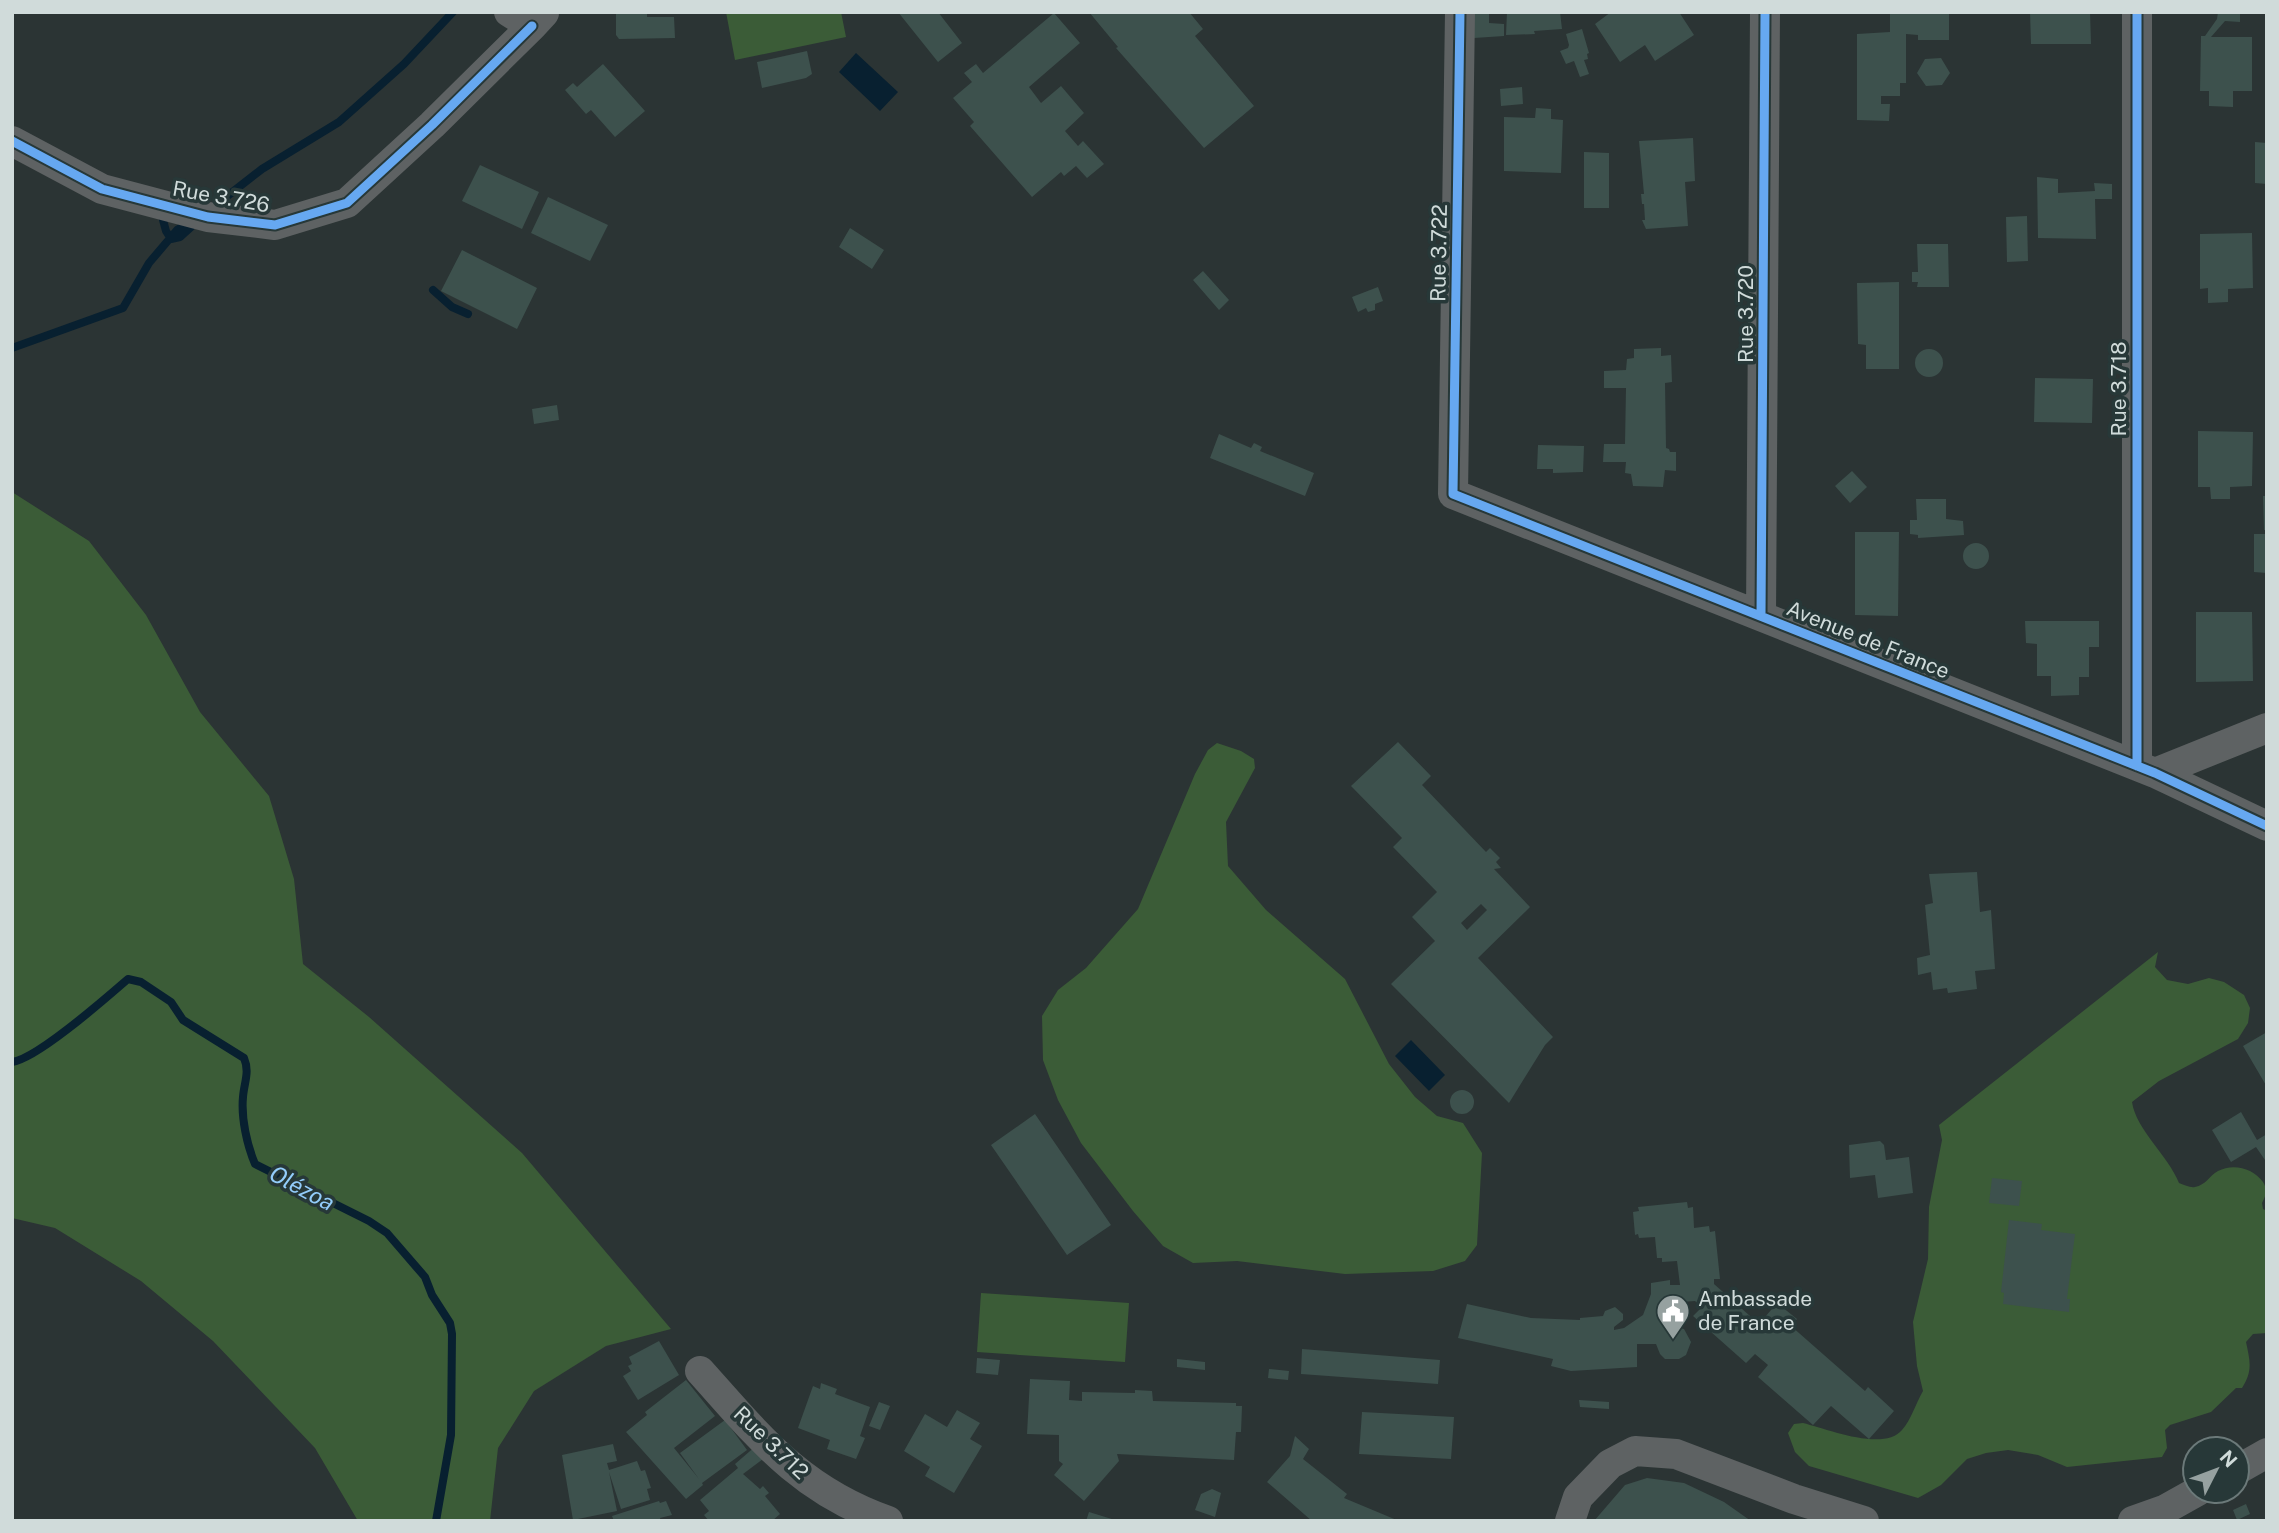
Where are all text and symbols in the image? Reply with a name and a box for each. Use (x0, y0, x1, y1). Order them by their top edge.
street label: Rue 3.726 (171, 176, 272, 217)
street label: Rue 3.722 (1425, 204, 1452, 302)
street label: Rue 3.720 (1733, 265, 1758, 363)
street label: Rue 3.718 (2106, 341, 2131, 437)
street label: Avenue de France (1783, 595, 1953, 684)
water label: Olézoa (265, 1159, 339, 1216)
place label: Ambassade de France (1698, 1286, 1812, 1335)
public building icon: Ambassade de France (1654, 1292, 1692, 1341)
street label: Rue 3.712 (729, 1401, 814, 1484)
north arrow (2181, 1435, 2251, 1505)
text: N (2215, 1446, 2242, 1472)

